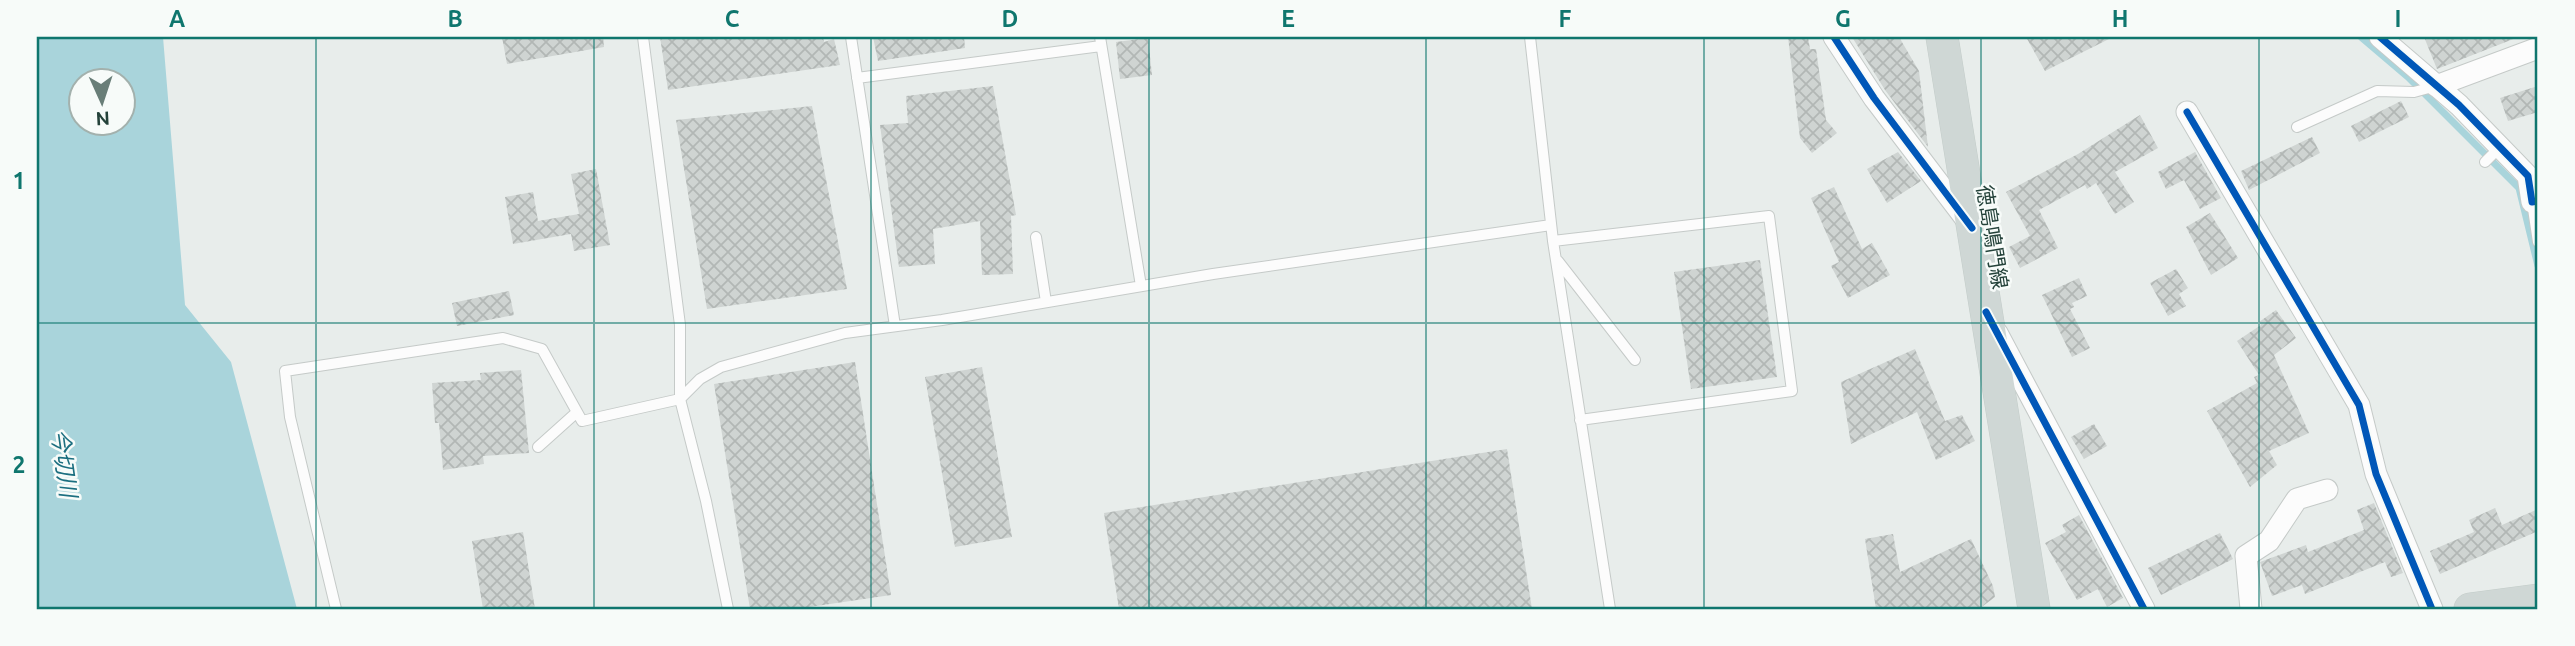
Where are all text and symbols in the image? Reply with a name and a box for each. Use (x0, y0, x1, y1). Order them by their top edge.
text: A (169, 6, 185, 31)
text: B (447, 6, 463, 31)
text: C (725, 6, 740, 31)
text: D (1002, 6, 1018, 31)
text: E (1281, 6, 1295, 31)
text: F (1559, 6, 1572, 31)
text: G (1835, 6, 1851, 31)
text: H (2112, 6, 2128, 31)
text: I (2395, 6, 2401, 31)
north arrow (66, 66, 136, 136)
text: N (95, 108, 111, 130)
text: 1 (13, 168, 25, 193)
street label: 徳島鳴門線 (1973, 183, 2013, 291)
water label: 今切川 (47, 427, 82, 502)
text: 2 (13, 452, 25, 477)

